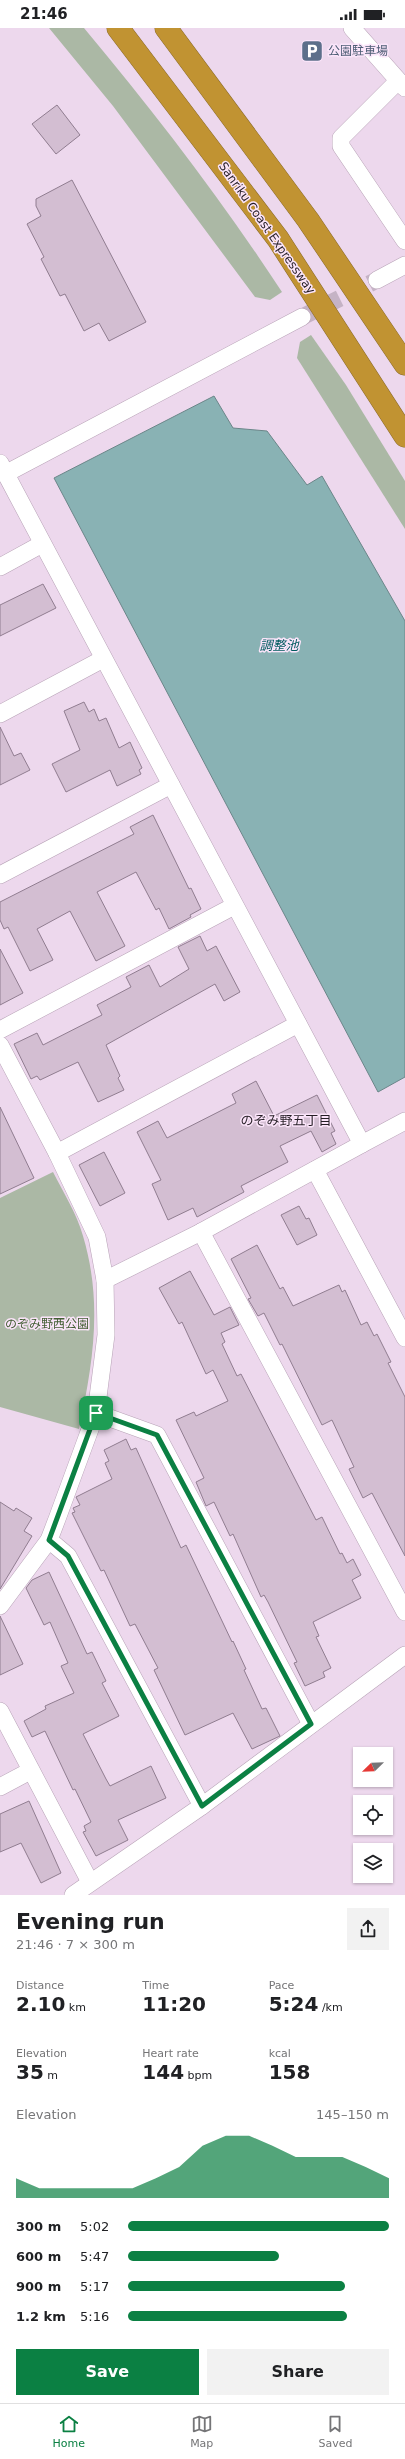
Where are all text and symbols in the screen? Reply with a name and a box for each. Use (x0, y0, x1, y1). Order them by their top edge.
text: 21:46 (20, 5, 68, 23)
parking icon: 公園駐車場 (299, 38, 325, 64)
place label: 公園駐車場 (328, 44, 388, 58)
street label: Sanriku Coast Expressway (216, 159, 318, 297)
water label: 調整池 (259, 638, 300, 653)
district label: のぞみ野五丁目 (240, 1113, 332, 1128)
park label: のぞみ野西公園 (5, 1317, 89, 1331)
pin (79, 1396, 113, 1430)
icon: arrive (85, 1402, 107, 1424)
north arrow (353, 1747, 393, 1787)
map controls (353, 1747, 393, 1883)
button: locate (353, 1795, 393, 1835)
button: layers (353, 1843, 393, 1883)
button: share (347, 1908, 389, 1950)
text: Evening run (16, 1909, 165, 1934)
text: 21:46 · 7 × 300 m (16, 1937, 135, 1952)
text: Distance (16, 1979, 64, 1992)
text: Time (142, 1979, 169, 1992)
text: Pace (269, 1979, 294, 1992)
text: 2.10 (16, 1992, 65, 2016)
text: 11:20 (142, 1992, 206, 2016)
text: 5:24 (269, 1992, 318, 2016)
text: km (65, 2001, 86, 2014)
text: /km (318, 2001, 343, 2014)
text: Elevation (16, 2047, 67, 2060)
text: Heart rate (142, 2047, 199, 2060)
text: kcal (269, 2047, 291, 2060)
text: 35 (16, 2060, 44, 2084)
text: 144 (142, 2060, 184, 2084)
text: 158 (269, 2060, 310, 2084)
text: m (44, 2069, 58, 2082)
text: bpm (184, 2069, 212, 2082)
text: Elevation (16, 2107, 76, 2122)
text: 145–150 m (316, 2107, 389, 2122)
text: 300 m (16, 2219, 61, 2234)
text: 5:02 (80, 2219, 109, 2234)
text: 600 m (16, 2249, 61, 2264)
text: 5:47 (80, 2249, 109, 2264)
text: 900 m (16, 2279, 61, 2294)
text: 5:17 (80, 2279, 109, 2294)
text: 1.2 km (16, 2309, 66, 2324)
text: 5:16 (80, 2309, 109, 2324)
button: Save (16, 2349, 199, 2395)
button: Share (207, 2349, 389, 2395)
tab: Home (53, 2413, 85, 2450)
tab: Map (190, 2413, 213, 2450)
tab: Saved (318, 2413, 352, 2450)

